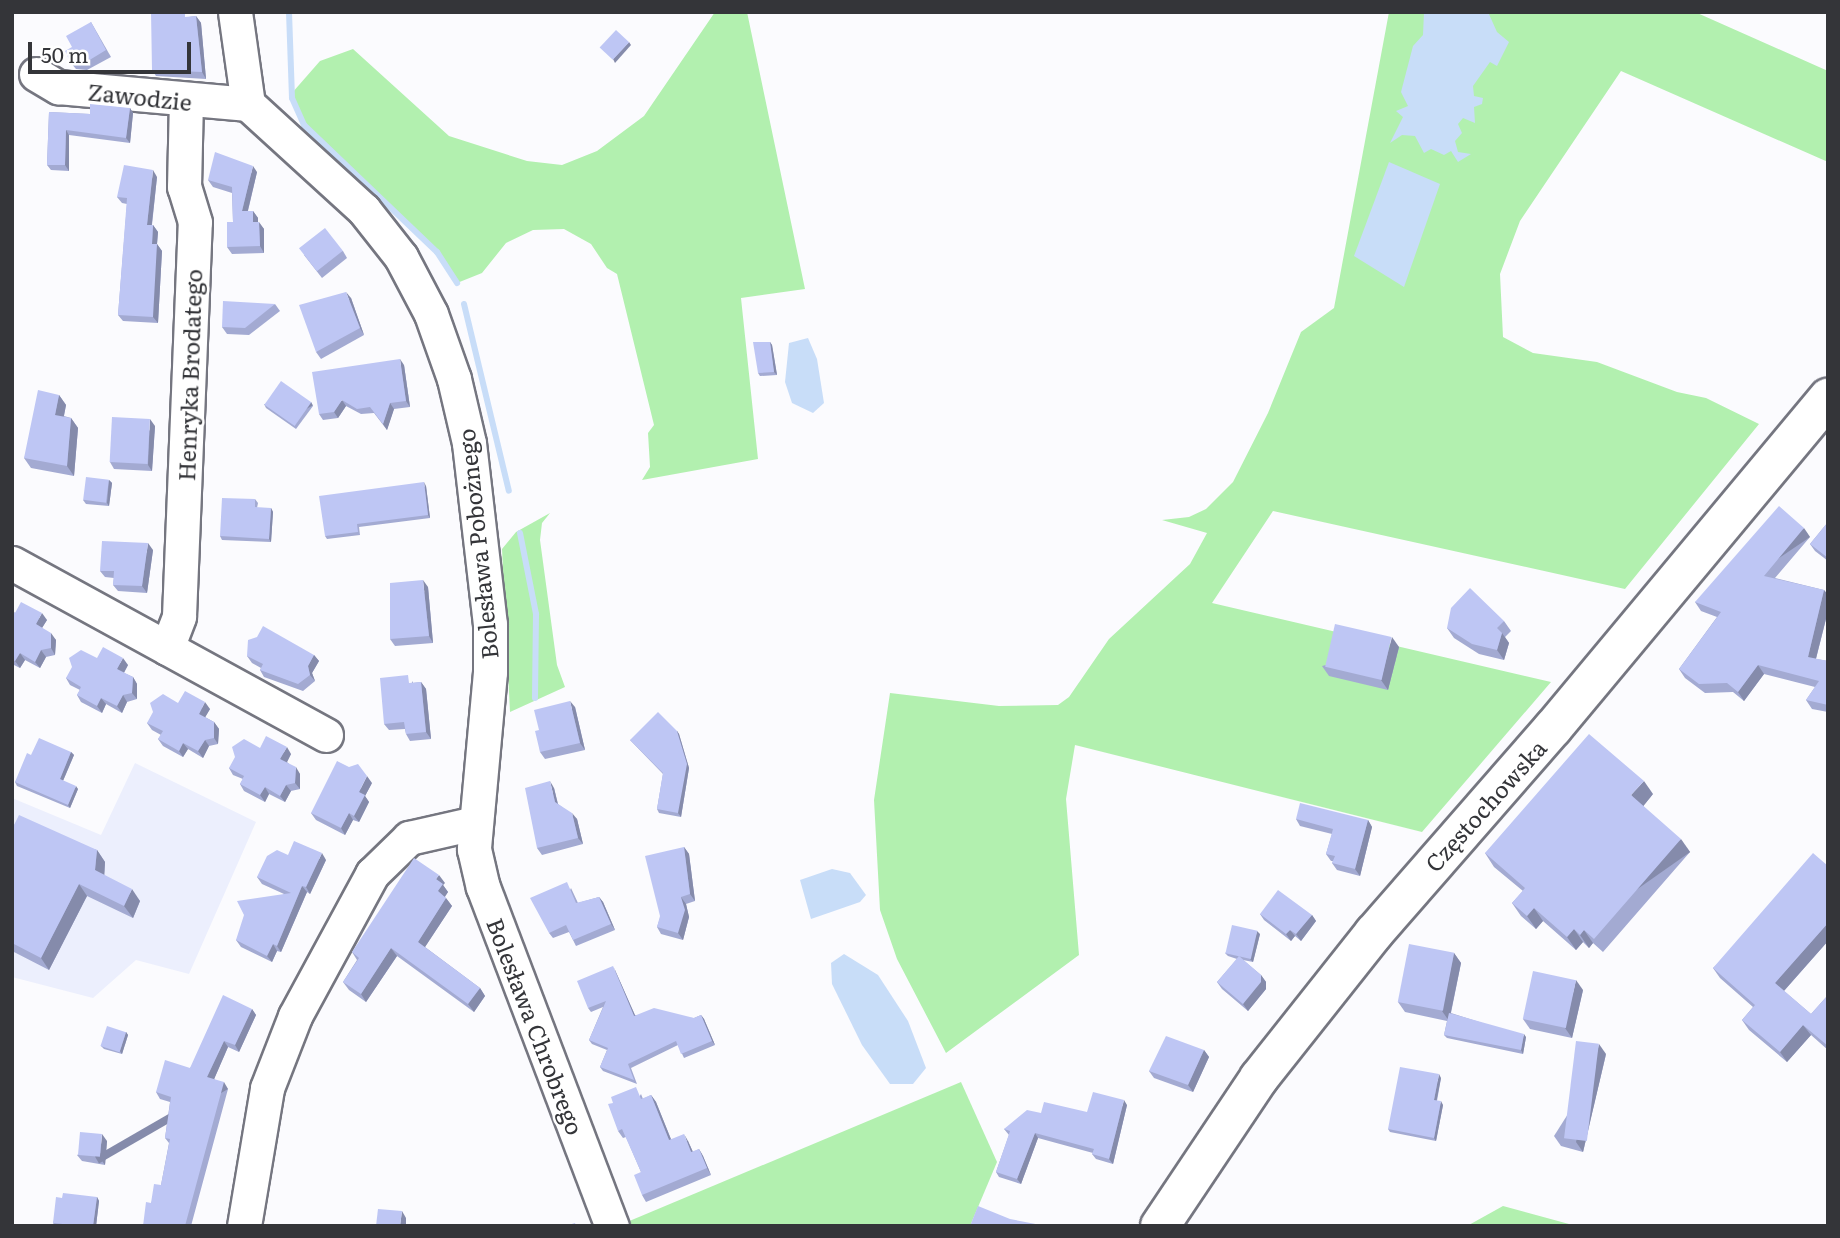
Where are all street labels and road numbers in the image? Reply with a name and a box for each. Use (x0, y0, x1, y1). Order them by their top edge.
street label: Zawodzie (87, 77, 193, 115)
street label: Henryka Brodatego (172, 268, 206, 482)
street label: Bolesława Pobożnego (451, 427, 503, 661)
street label: Częstochowska (1419, 733, 1551, 877)
street label: Bolesława Chrobrego (482, 914, 590, 1138)

